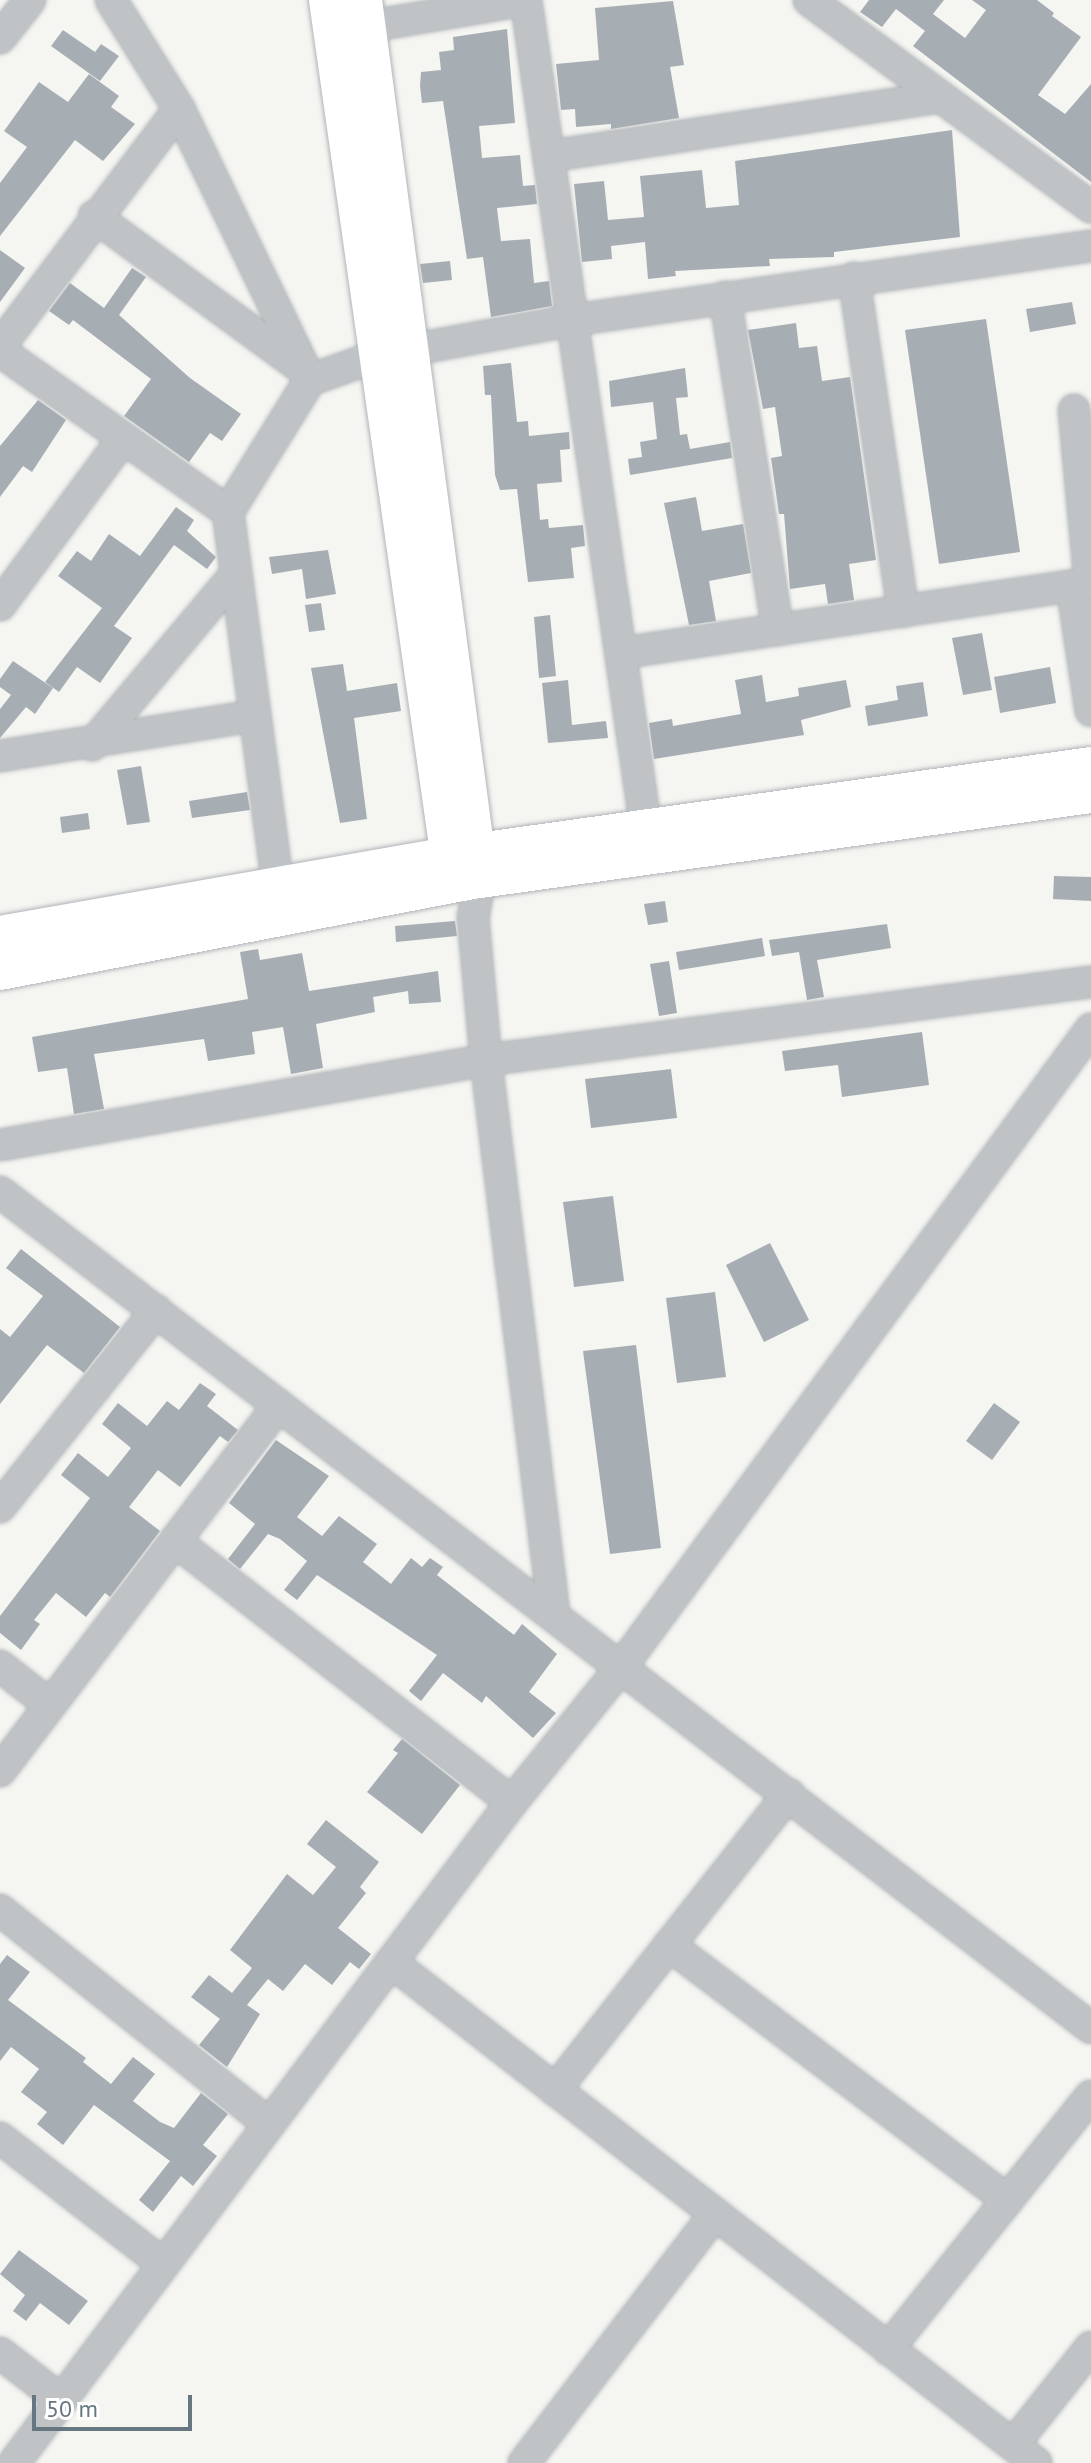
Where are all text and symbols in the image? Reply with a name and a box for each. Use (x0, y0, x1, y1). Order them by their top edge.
scale bar (36, 2379, 196, 2429)
text: 50 m (46, 2393, 98, 2424)

